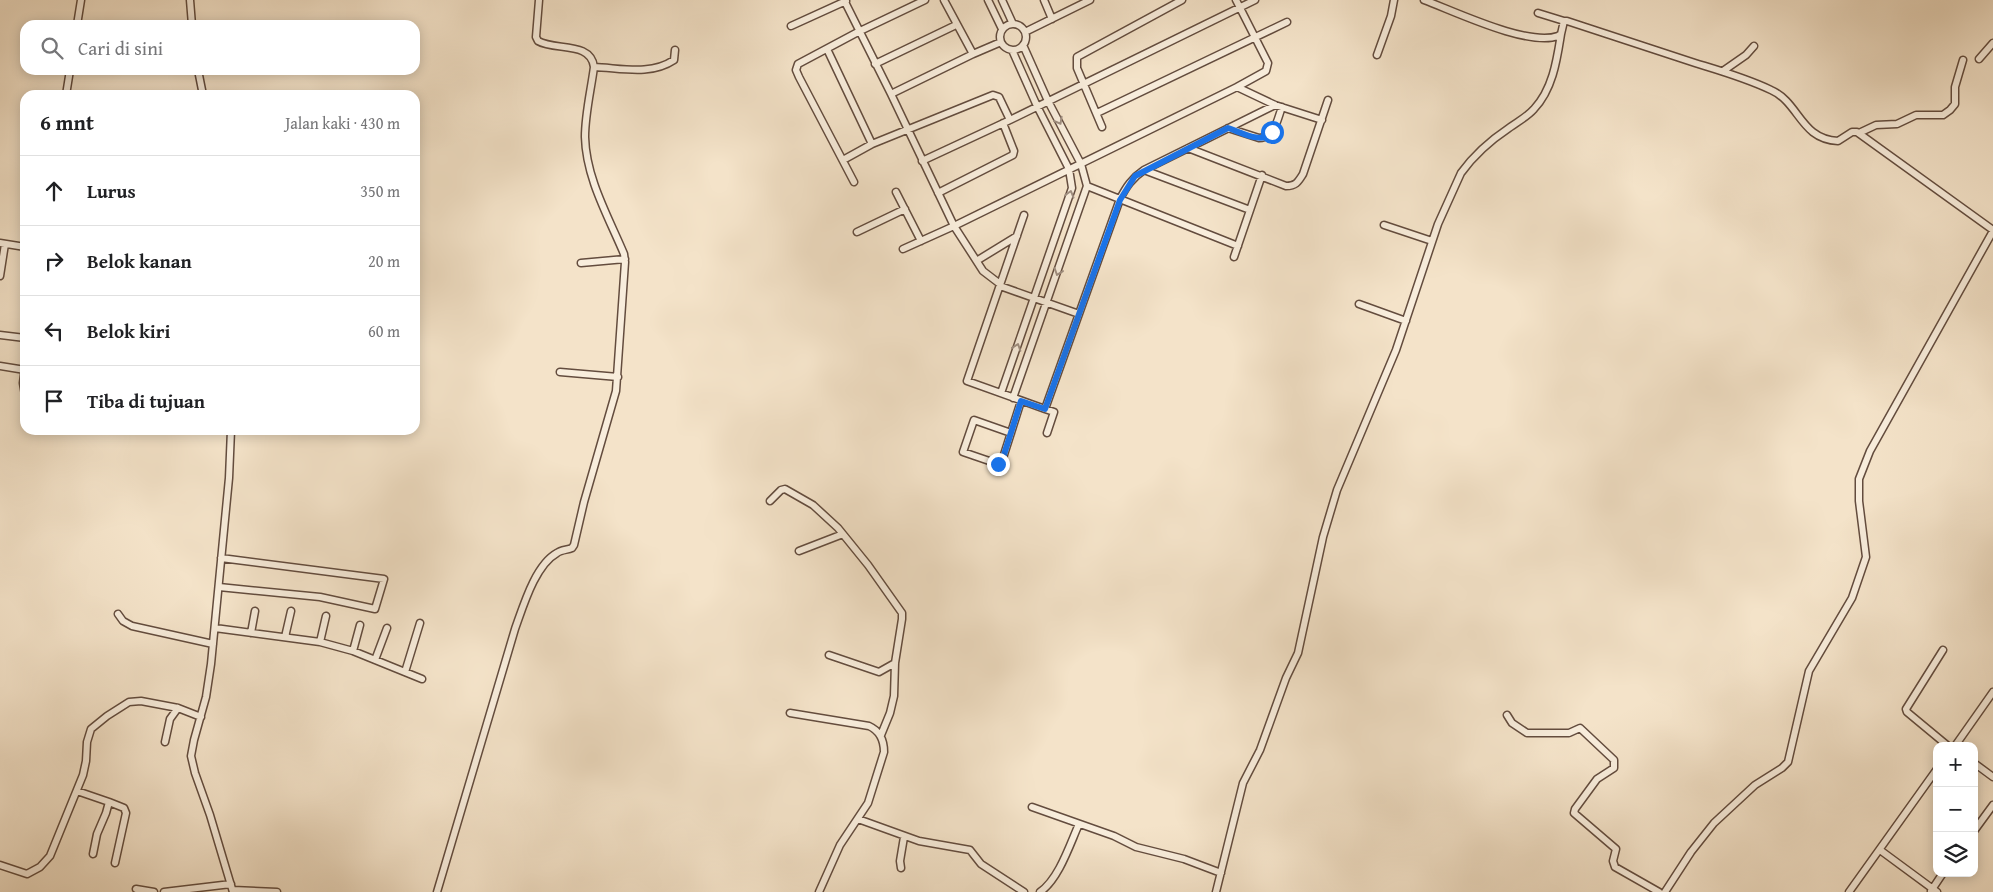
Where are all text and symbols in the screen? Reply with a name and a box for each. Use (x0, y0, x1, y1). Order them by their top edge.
search box (20, 20, 420, 75)
icon: search (38, 34, 66, 62)
text: Cari di sini (78, 34, 163, 62)
text: 6 mnt (40, 107, 94, 138)
text: Jalan kaki · 430 m (285, 111, 400, 135)
one-way arrow (1053, 115, 1063, 124)
route start (1261, 121, 1284, 144)
icon: ahead (40, 177, 68, 205)
text: Lurus (87, 177, 136, 205)
text: 350 m (360, 179, 400, 203)
one-way arrow (1064, 189, 1075, 198)
icon: right (40, 247, 68, 275)
text: Belok kanan (87, 247, 192, 275)
text: 20 m (368, 249, 400, 273)
one-way arrow (1053, 268, 1063, 276)
icon: left (40, 317, 68, 345)
text: Belok kiri (87, 317, 170, 345)
text: 60 m (368, 319, 400, 343)
one-way arrow (1012, 344, 1022, 352)
icon: arrive (40, 387, 68, 415)
text: Tiba di tujuan (87, 387, 205, 415)
route end (987, 453, 1010, 476)
map controls (1933, 742, 1978, 877)
button: + (1933, 742, 1978, 787)
button: − (1933, 787, 1978, 832)
button: layers (1933, 832, 1978, 877)

